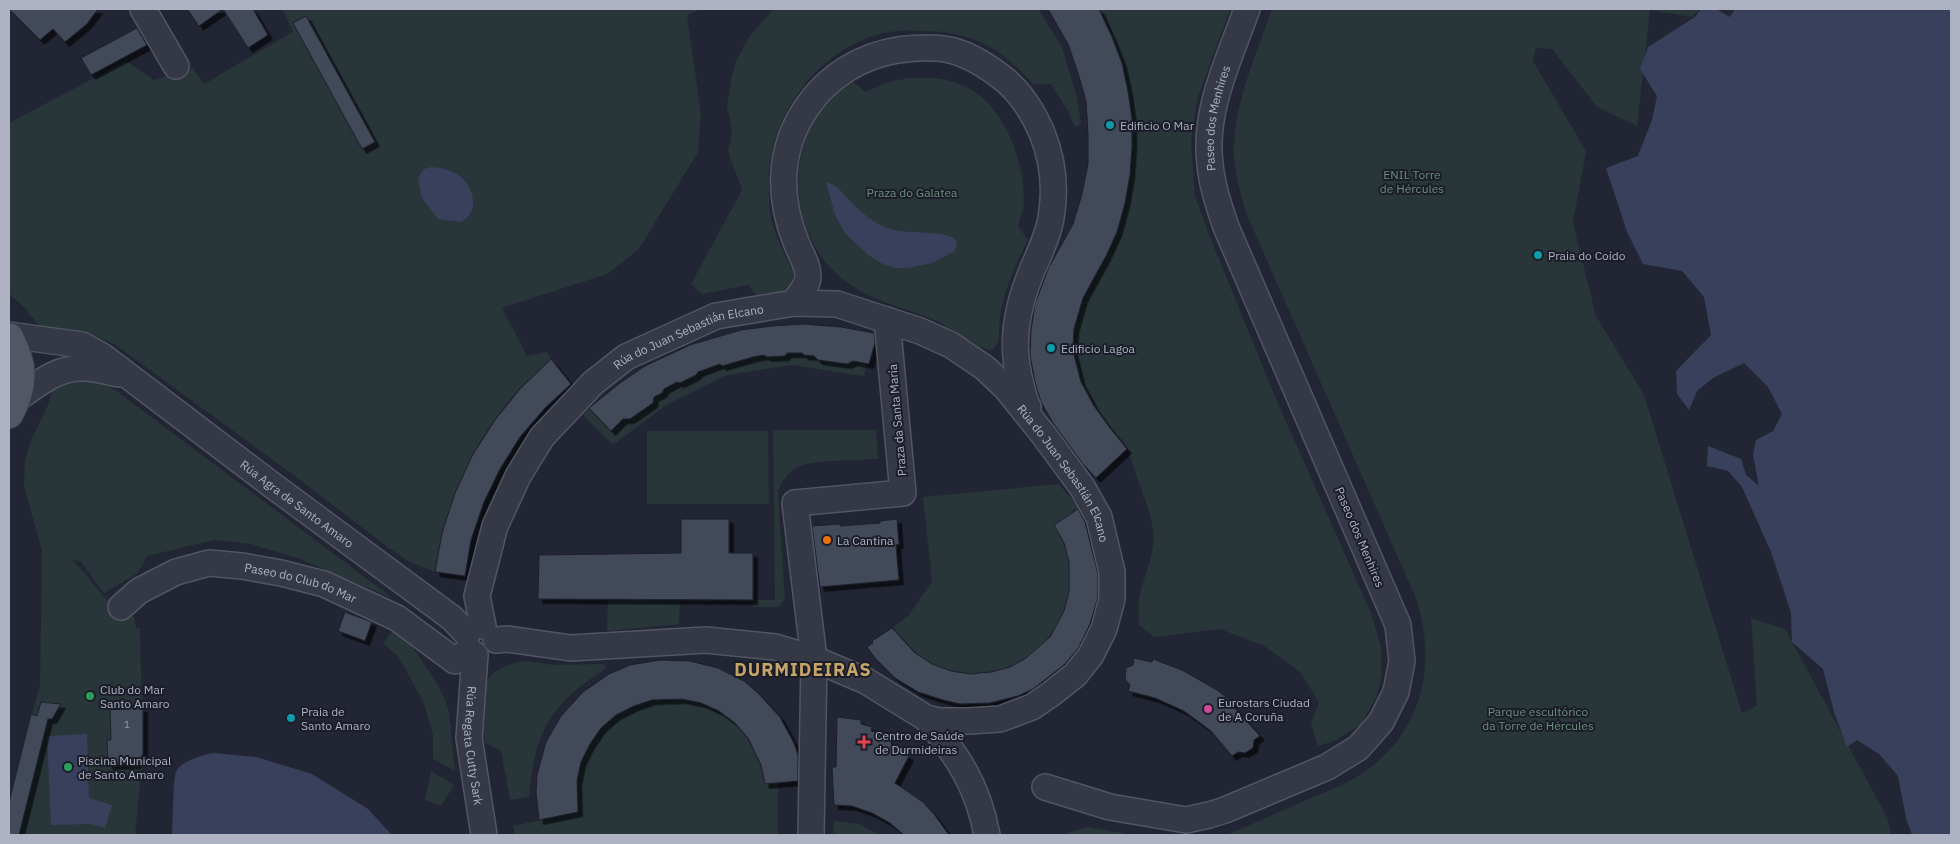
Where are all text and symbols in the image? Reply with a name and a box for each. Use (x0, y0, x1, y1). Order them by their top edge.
street label: Paseo dos Menhires (1201, 63, 1233, 172)
place label: Edificio O Mar (1120, 118, 1195, 133)
marker: Edificio O Mar (1104, 119, 1116, 131)
park label: ENIL Torre de Hércules (1380, 167, 1444, 196)
park label: Praza do Galatea (867, 185, 958, 200)
place label: Praia do Coído (1548, 248, 1626, 263)
marker: Praia do Coído (1532, 249, 1544, 261)
street label: Rúa do Juan Sebastián Elcano (610, 301, 765, 372)
place label: Edificio Lagoa (1061, 341, 1136, 356)
marker: Edificio Lagoa (1045, 342, 1057, 354)
street label: Praza da Santa María (885, 363, 909, 477)
street label: Rúa do Juan Sebastián Elcano (1014, 401, 1112, 544)
street label: Rúa Agra de Santo Amaro (237, 456, 357, 551)
street label: Paseo dos Menhires (1332, 485, 1388, 590)
place label: La Cantina (837, 533, 894, 548)
marker: La Cantina (821, 534, 833, 546)
street label: Paseo do Club do Mar (243, 559, 360, 606)
district label: DURMIDEIRAS (734, 658, 872, 681)
place label: Club do Mar Santo Amaro (100, 682, 170, 711)
street label: Rúa Regata Cutty Sark (461, 686, 487, 807)
marker: Club do Mar Santo Amaro (84, 690, 96, 702)
place label: Eurostars Ciudad de A Coruña (1218, 695, 1310, 724)
marker: Eurostars Ciudad de A Coruña (1202, 703, 1214, 715)
place label: Praia de Santo Amaro (301, 704, 371, 733)
park label: Parque escultórico da Torre de Hércules (1482, 704, 1594, 733)
marker: Praia de Santo Amaro (285, 712, 297, 724)
house number: 1 (124, 718, 130, 731)
place label: Centro de Saúde de Durmideiras (875, 728, 965, 757)
marker: Centro de Saúde de Durmideiras (857, 735, 871, 749)
place label: Piscina Municipal de Santo Amaro (78, 753, 171, 782)
marker: Piscina Municipal de Santo Amaro (62, 761, 74, 773)

